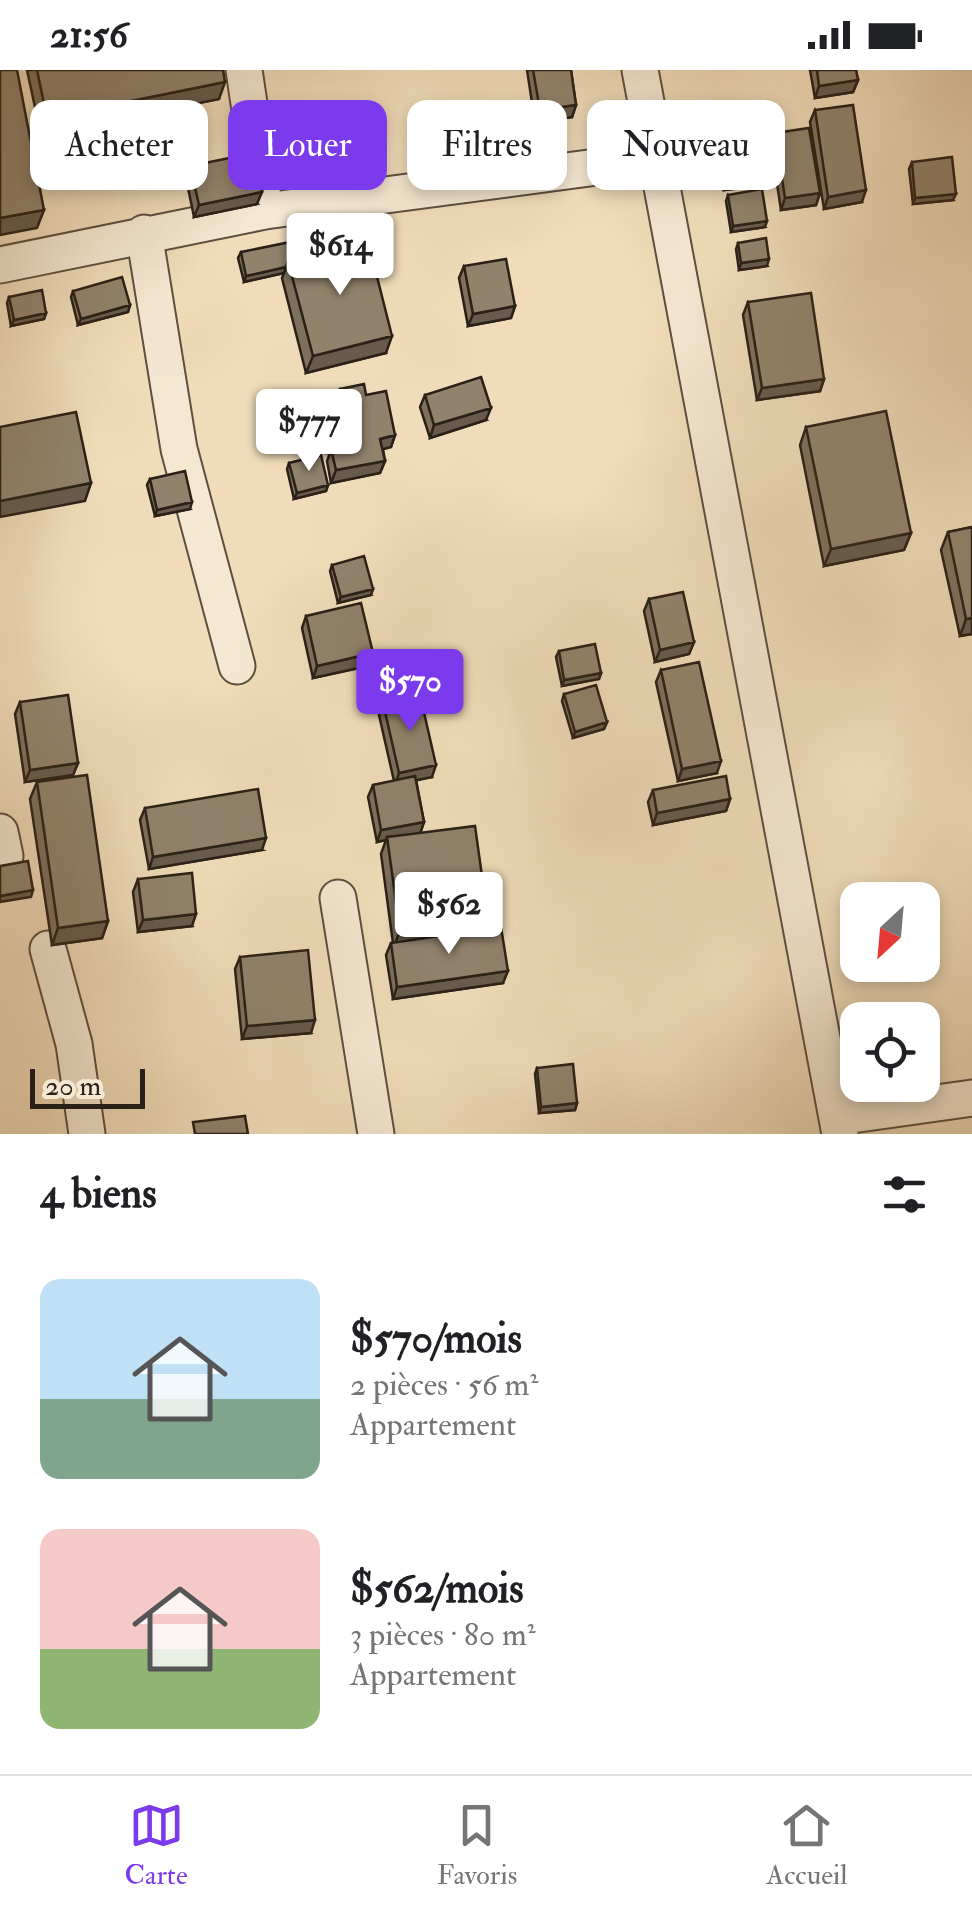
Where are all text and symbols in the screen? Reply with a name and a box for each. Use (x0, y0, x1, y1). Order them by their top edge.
text: 21:56 (50, 11, 128, 59)
chip: Acheter (30, 100, 208, 190)
chip: Louer (228, 100, 387, 190)
chip: Filtres (407, 100, 567, 190)
chip: Nouveau (587, 100, 785, 190)
pin: $614 (281, 213, 399, 298)
text: $614 (309, 225, 371, 265)
pin: $777 (250, 389, 368, 474)
text: $777 (278, 401, 340, 441)
pin: $570 (351, 649, 469, 734)
text: $570 (378, 661, 442, 701)
pin: $562 (390, 872, 508, 957)
north arrow (840, 882, 940, 982)
map controls (840, 882, 940, 1102)
text: $562 (417, 884, 481, 924)
button: locate (840, 1002, 940, 1102)
scale bar (30, 1064, 145, 1108)
text: 20 m (45, 1069, 101, 1104)
icon: filters (877, 1167, 932, 1222)
text: 4 biens (40, 1168, 157, 1220)
text: $570/mois (350, 1313, 522, 1365)
icon: home (120, 1319, 240, 1439)
text: 2 pièces · 56 m² (350, 1365, 538, 1405)
text: Appartement (350, 1405, 516, 1445)
text: $562/mois (350, 1563, 524, 1615)
icon: home (120, 1569, 240, 1689)
text: 3 pièces · 80 m² (350, 1615, 536, 1655)
text: Appartement (350, 1655, 516, 1695)
tab: Carte (125, 1798, 188, 1893)
tab: Favoris (437, 1798, 517, 1893)
tab: Accueil (766, 1798, 847, 1893)

